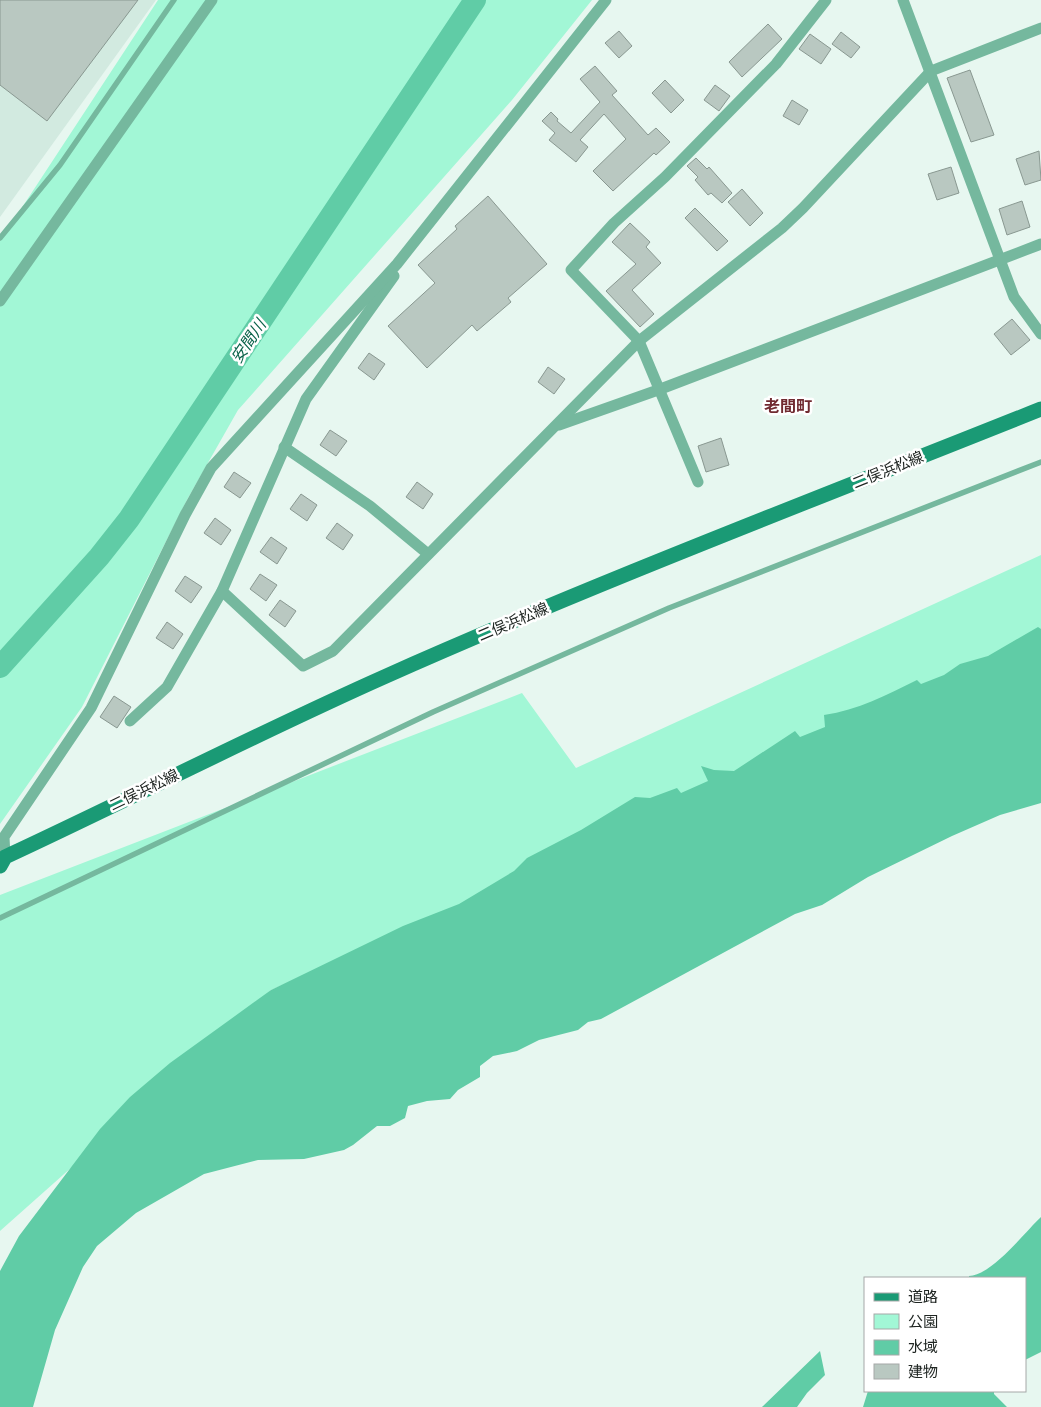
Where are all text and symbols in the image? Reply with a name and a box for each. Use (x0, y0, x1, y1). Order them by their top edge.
water label: 安間川 (226, 314, 270, 366)
district label: 老間町 (764, 396, 812, 415)
street label: 二俣浜松線 (849, 447, 926, 491)
street label: 二俣浜松線 (475, 598, 551, 644)
street label: 二俣浜松線 (106, 765, 181, 814)
legend (864, 1277, 1026, 1392)
text: 道路 (908, 1287, 938, 1305)
text: 公園 (908, 1312, 938, 1330)
text: 水域 (908, 1337, 938, 1355)
text: 建物 (908, 1362, 938, 1380)

